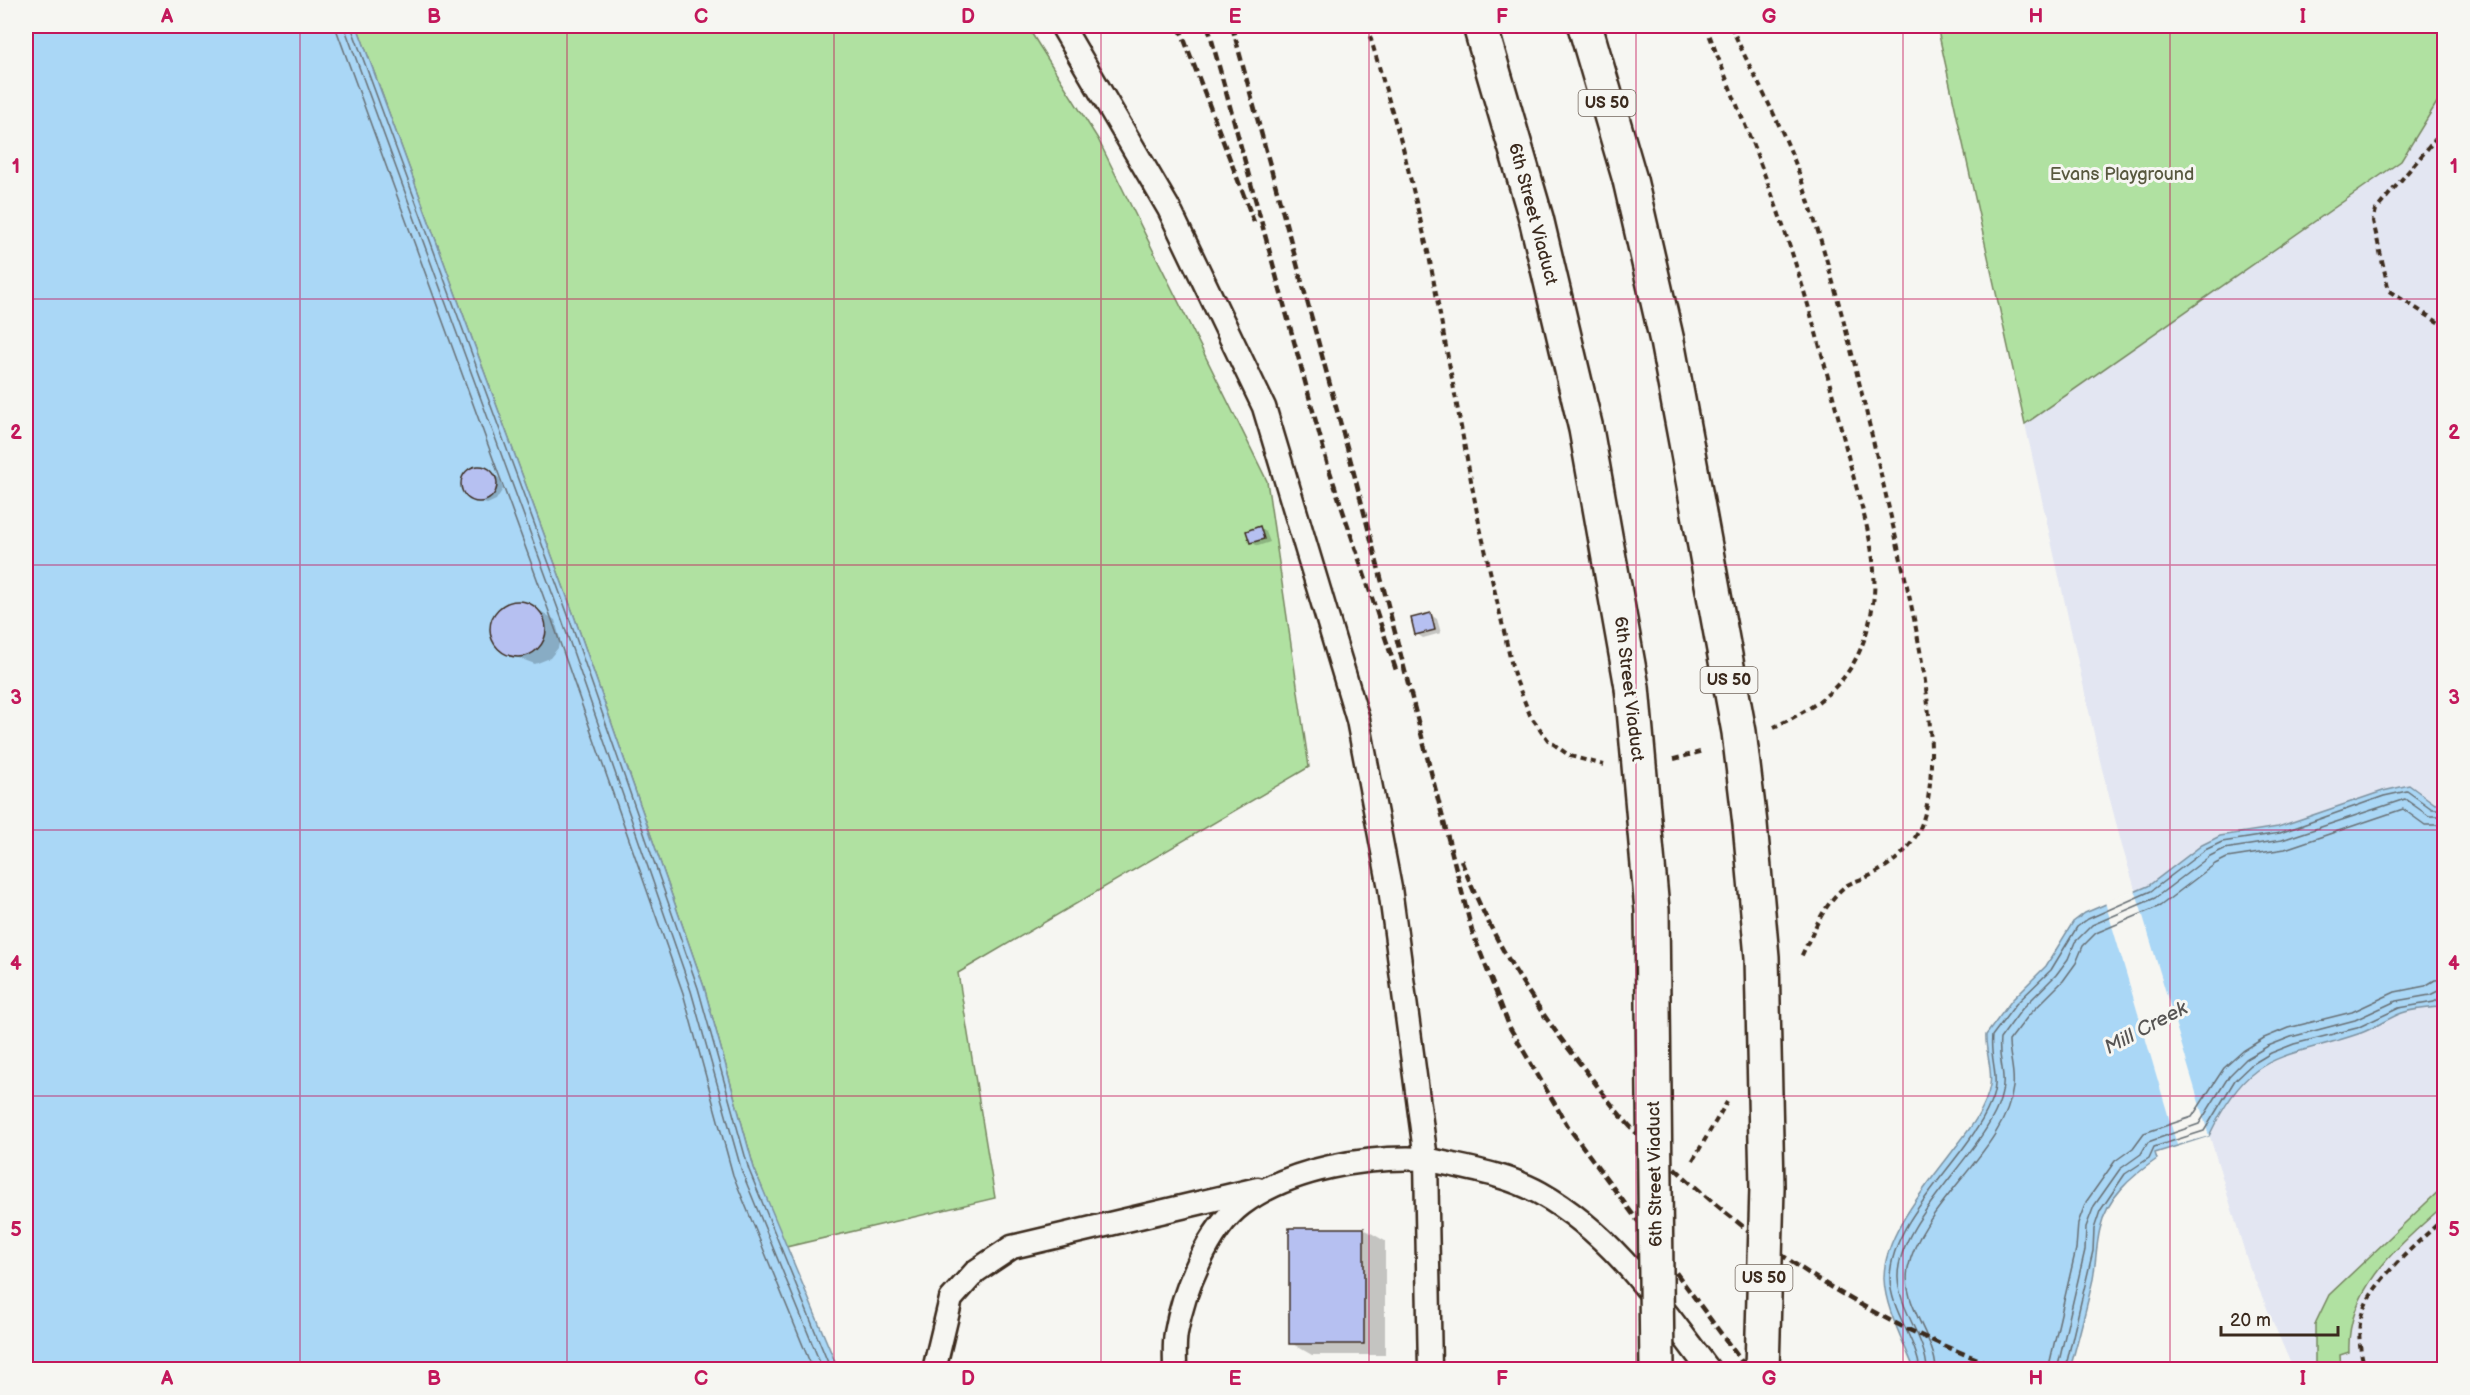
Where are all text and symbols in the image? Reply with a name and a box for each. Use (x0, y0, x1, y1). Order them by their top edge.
text: A (160, 5, 174, 29)
text: B (427, 5, 441, 29)
text: C (694, 5, 708, 29)
text: D (961, 5, 975, 29)
text: E (1229, 5, 1242, 29)
text: F (1496, 5, 1508, 29)
text: G (1762, 5, 1777, 29)
text: H (2029, 5, 2043, 29)
text: I (2300, 5, 2306, 29)
road number: US 50 (1578, 90, 1636, 116)
street label: 6th Street Viaduct (1504, 141, 1562, 288)
text: 1 (12, 155, 20, 179)
text: 1 (2450, 155, 2458, 179)
park label: Evans Playground (2050, 164, 2194, 185)
text: 2 (10, 421, 22, 445)
text: 2 (2448, 421, 2460, 445)
street label: 6th Street Viaduct (1610, 615, 1648, 763)
road number: US 50 (1700, 667, 1758, 693)
text: 3 (10, 686, 22, 710)
text: 3 (2448, 686, 2460, 710)
text: 4 (10, 952, 22, 976)
text: 4 (2448, 952, 2460, 976)
water label: Mill Creek (2100, 996, 2193, 1060)
street label: 6th Street Viaduct (1643, 1101, 1667, 1247)
text: 5 (10, 1218, 22, 1242)
text: 5 (2448, 1218, 2460, 1242)
road number: US 50 (1736, 1265, 1792, 1291)
scale bar (2221, 1299, 2338, 1337)
text: 20 m (2230, 1310, 2271, 1331)
text: A (160, 1367, 174, 1391)
text: B (427, 1367, 441, 1391)
text: C (694, 1367, 708, 1391)
text: D (961, 1367, 975, 1391)
text: E (1229, 1367, 1242, 1391)
text: F (1496, 1367, 1508, 1391)
text: G (1762, 1367, 1777, 1391)
text: H (2029, 1367, 2043, 1391)
text: I (2300, 1367, 2306, 1391)

